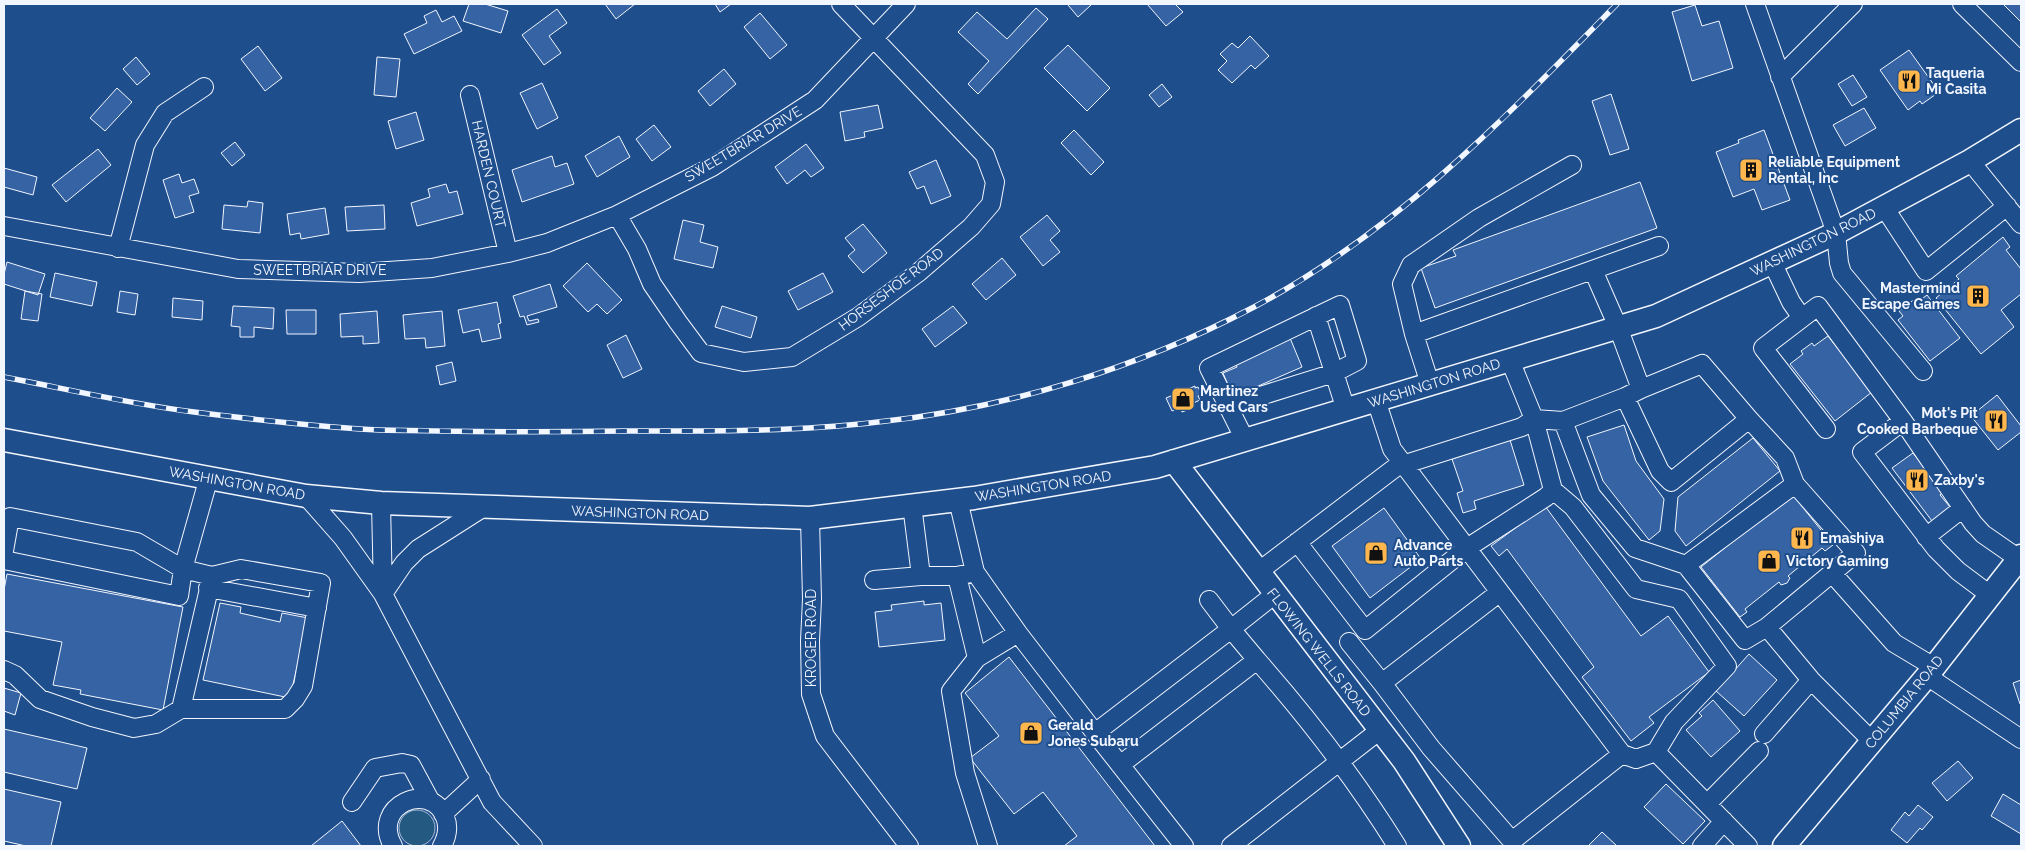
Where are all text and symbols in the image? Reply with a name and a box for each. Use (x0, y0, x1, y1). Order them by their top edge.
place label: Taqueria Mi Casita (1926, 65, 1987, 97)
restaurant icon: Taqueria Mi Casita (1896, 68, 1922, 94)
street label: SWEETBRIAR DRIVE (682, 103, 804, 185)
street label: HARDEN COURT (469, 119, 509, 230)
place label: Reliable Equipment Rental, Inc (1768, 154, 1901, 186)
building icon: Reliable Equipment Rental, Inc (1738, 157, 1764, 183)
street label: WASHINGTON ROAD (1747, 205, 1879, 279)
street label: HORSESHOE ROAD (835, 244, 947, 334)
street label: SWEETBRIAR DRIVE (253, 262, 387, 278)
place label: Mastermind Escape Games (1862, 280, 1960, 312)
building icon: Mastermind Escape Games (1965, 283, 1991, 309)
street label: WASHINGTON ROAD (1366, 355, 1502, 411)
place label: Martinez Used Cars (1200, 383, 1268, 415)
shop icon: Martinez Used Cars (1170, 386, 1196, 412)
place label: Mot's Pit Cooked Barbeque (1857, 405, 1979, 437)
restaurant icon: Mot's Pit Cooked Barbeque (1983, 408, 2009, 434)
street label: WASHINGTON ROAD (168, 463, 306, 503)
street label: WASHINGTON ROAD (974, 467, 1112, 505)
restaurant icon: Zaxby's (1904, 467, 1930, 493)
place label: Zaxby's (1934, 472, 1985, 488)
street label: WASHINGTON ROAD (571, 503, 709, 523)
restaurant icon: Emashiya (1789, 525, 1815, 551)
place label: Emashiya (1820, 530, 1884, 546)
place label: Advance Auto Parts (1394, 537, 1463, 569)
shop icon: Advance Auto Parts (1363, 540, 1389, 566)
shop icon: Victory Gaming (1756, 548, 1782, 574)
place label: Victory Gaming (1786, 553, 1889, 569)
street label: FLOWING WELLS ROAD (1264, 585, 1374, 719)
street label: KROGER ROAD (803, 589, 819, 687)
street label: COLUMBIA ROAD (1862, 652, 1946, 752)
place label: Gerald Jones Subaru (1048, 717, 1139, 749)
shop icon: Gerald Jones Subaru (1018, 720, 1044, 746)

